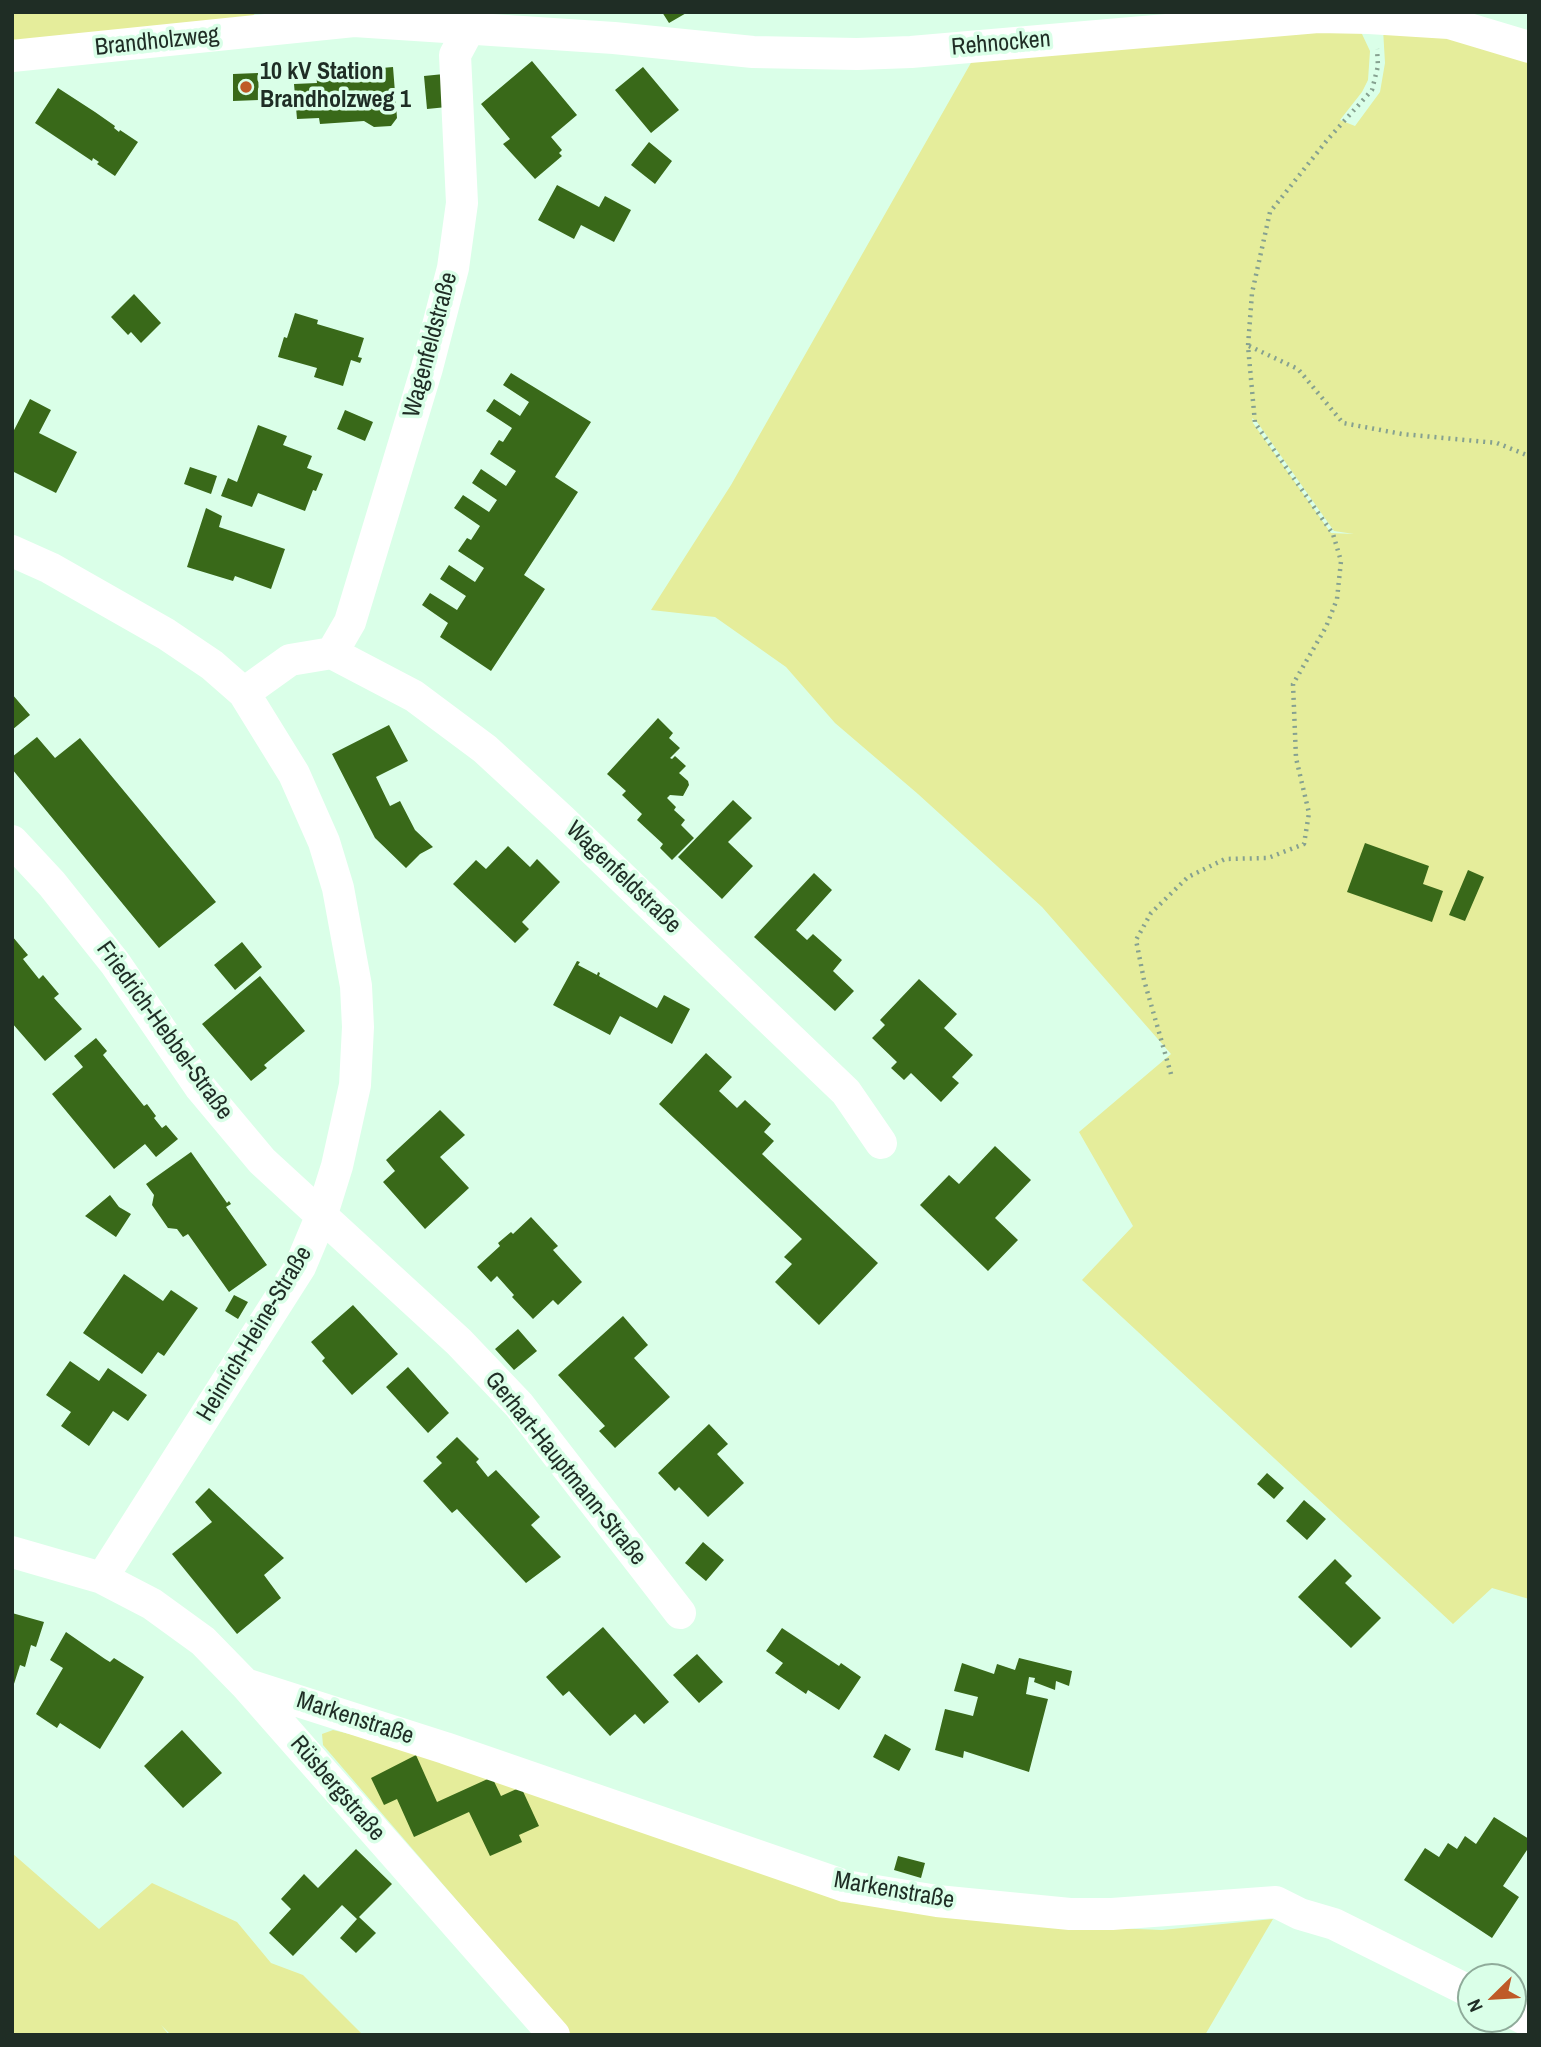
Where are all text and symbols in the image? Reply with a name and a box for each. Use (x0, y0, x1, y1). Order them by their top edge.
street label: Brandholzweg (93, 21, 221, 63)
street label: Rehnocken (950, 25, 1052, 63)
place label: 10 kV Station Brandholzweg 1 (260, 59, 411, 115)
marker: 10 kV Station Brandholzweg 1 (238, 79, 254, 95)
street label: Wagenfeldstraße (398, 269, 464, 421)
street label: Wagenfeldstraße (559, 816, 687, 940)
street label: Friedrich-Hebbel-Straße (90, 936, 238, 1126)
street label: Heinrich-Heine-Straße (191, 1241, 319, 1427)
street label: Gerhart-Hauptmann-Straße (478, 1366, 652, 1572)
street label: Markenstraße (293, 1687, 417, 1751)
street label: Rüsbergstraße (283, 1730, 391, 1848)
street label: Markenstraße (832, 1866, 956, 1916)
north arrow (1457, 1963, 1527, 2033)
text: N (1460, 1995, 1489, 2016)

